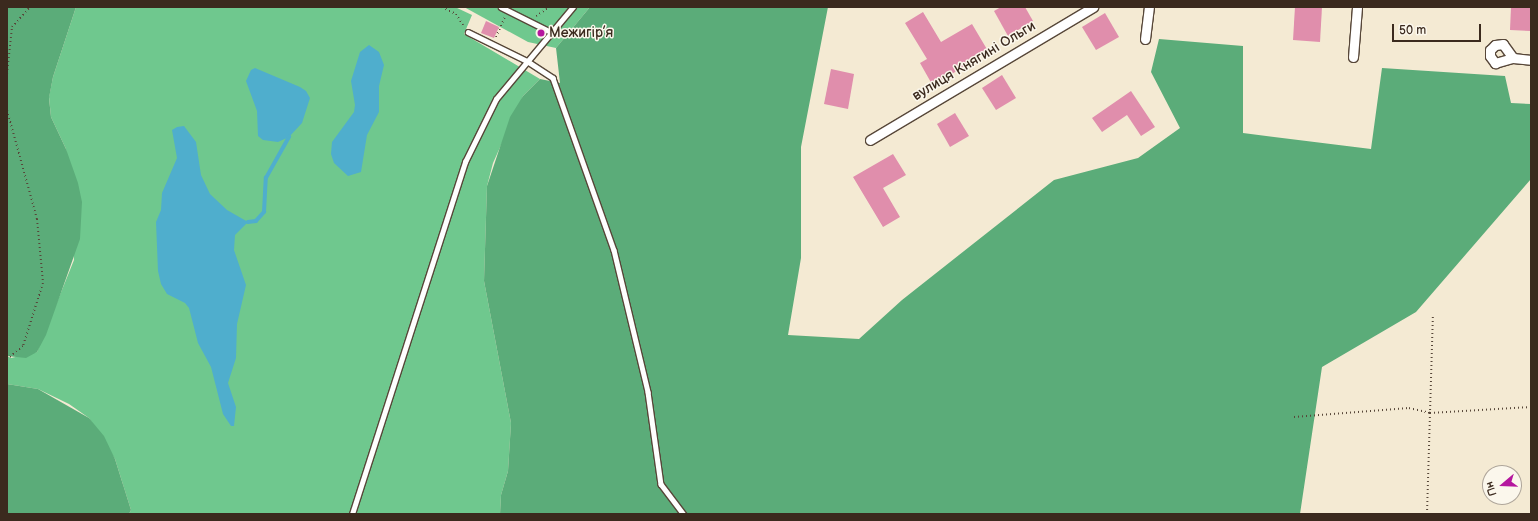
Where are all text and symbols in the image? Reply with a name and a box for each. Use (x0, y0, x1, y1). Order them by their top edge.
scale bar (1394, 16, 1483, 42)
street label: вулиця Княгині Ольги (909, 18, 1039, 104)
text: 50 m (1399, 23, 1426, 38)
place label: Межигір’я (549, 25, 613, 41)
marker: Межигір’я (536, 28, 546, 38)
north arrow (1482, 465, 1522, 505)
text: Пн (1483, 480, 1500, 498)

